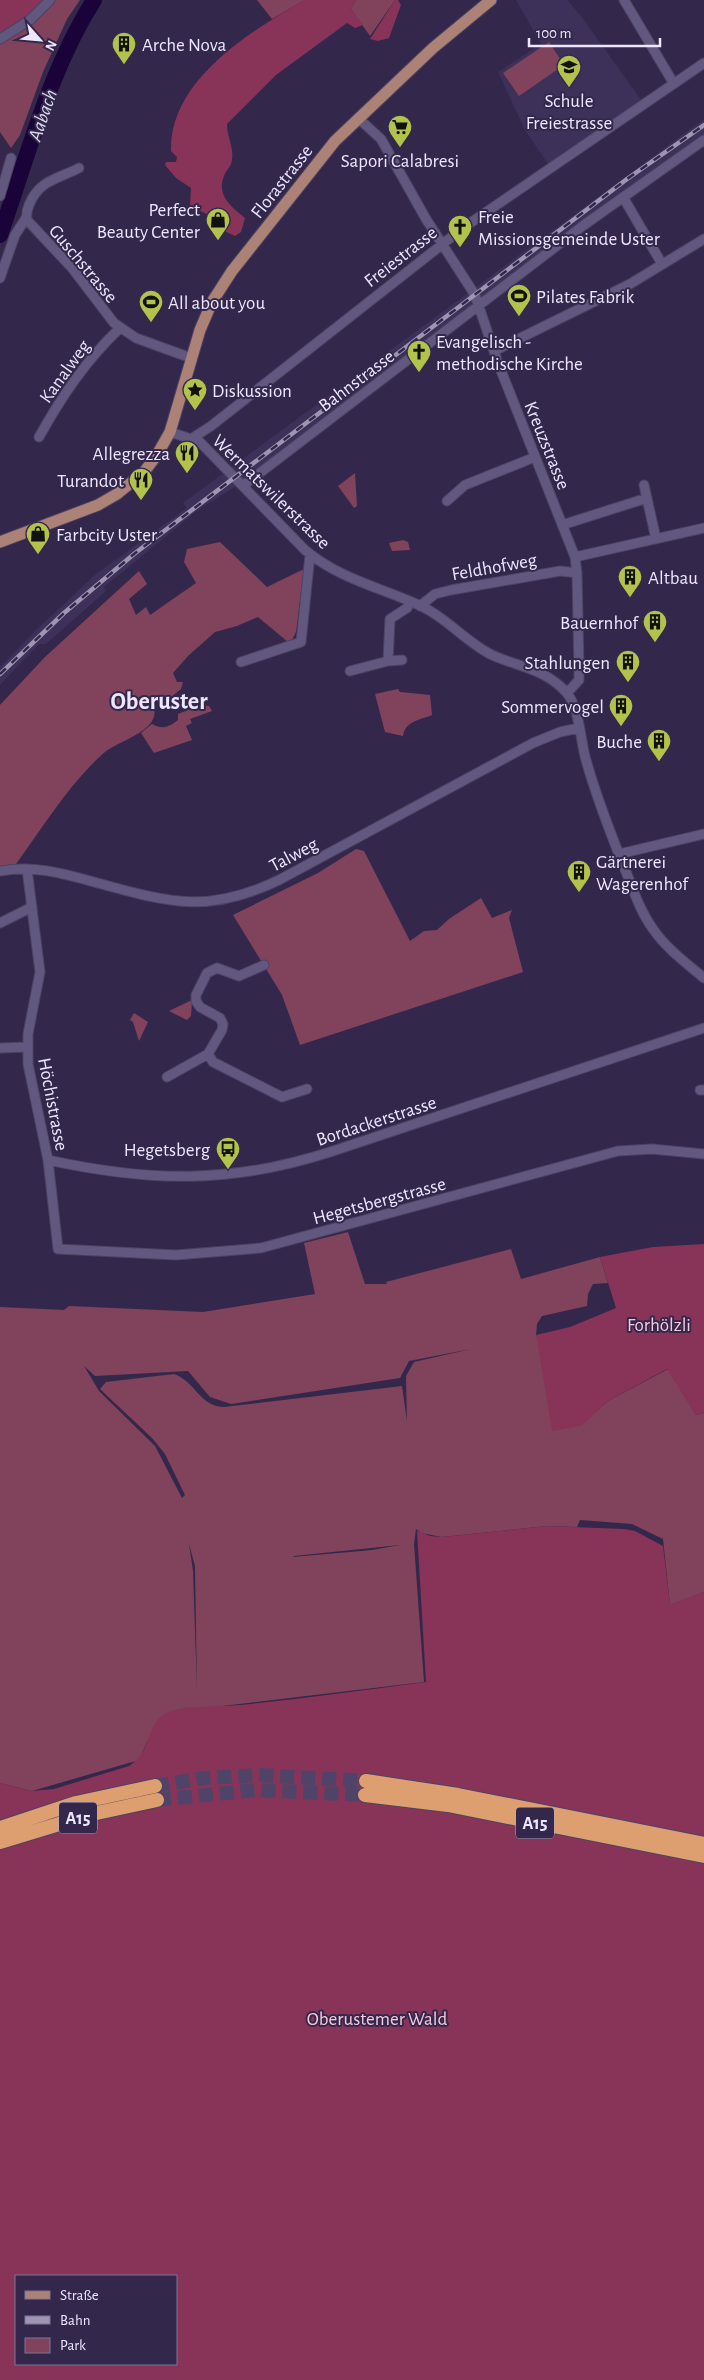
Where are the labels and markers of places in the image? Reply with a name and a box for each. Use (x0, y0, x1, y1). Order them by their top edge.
building icon: Arche Nova (111, 31, 137, 65)
place label: Arche Nova (142, 36, 226, 55)
school or university icon: Schule Freiestrasse (556, 54, 582, 88)
place label: Schule Freiestrasse (526, 92, 612, 133)
supermarket icon: Sapori Calabresi (387, 114, 413, 148)
place label: Sapori Calabresi (341, 152, 459, 171)
place label: Perfect Beauty Center (97, 201, 200, 242)
shop icon: Perfect Beauty Center (205, 207, 231, 241)
place label: Freie Missionsgemeinde Uster (478, 208, 660, 249)
church icon: Freie Missionsgemeinde Uster (447, 214, 473, 248)
sports icon: Pilates Fabrik (506, 283, 532, 317)
place label: Pilates Fabrik (536, 288, 634, 307)
sports icon: All about you (138, 289, 164, 323)
place label: All about you (168, 294, 265, 313)
place label: Evangelisch - methodische Kirche (436, 333, 583, 374)
church icon: Evangelisch - methodische Kirche (406, 339, 432, 373)
place icon: Diskussion (182, 377, 208, 411)
place label: Diskussion (212, 382, 292, 401)
restaurant icon: Allegrezza (174, 440, 200, 474)
place label: Allegrezza (92, 445, 170, 464)
restaurant icon: Turandot (128, 467, 154, 501)
place label: Turandot (57, 472, 124, 491)
shop icon: Farbcity Uster (25, 521, 51, 555)
place label: Farbcity Uster (56, 526, 157, 545)
building icon: Altbau (617, 564, 643, 598)
place label: Altbau (648, 569, 698, 588)
building icon: Bauernhof (642, 609, 668, 643)
place label: Bauernhof (560, 614, 639, 633)
building icon: Stahlungen (615, 649, 641, 683)
place label: Stahlungen (524, 654, 610, 673)
building icon: Sommervogel (608, 693, 634, 727)
place label: Sommervogel (501, 698, 604, 717)
building icon: Buche (646, 728, 672, 762)
place label: Buche (596, 733, 642, 752)
place label: Gärtnerei Wagerenhof (596, 853, 689, 894)
building icon: Gärtnerei Wagerenhof (566, 859, 592, 893)
bus stop icon: Hegetsberg (215, 1136, 241, 1170)
place label: Hegetsberg (124, 1141, 211, 1160)

